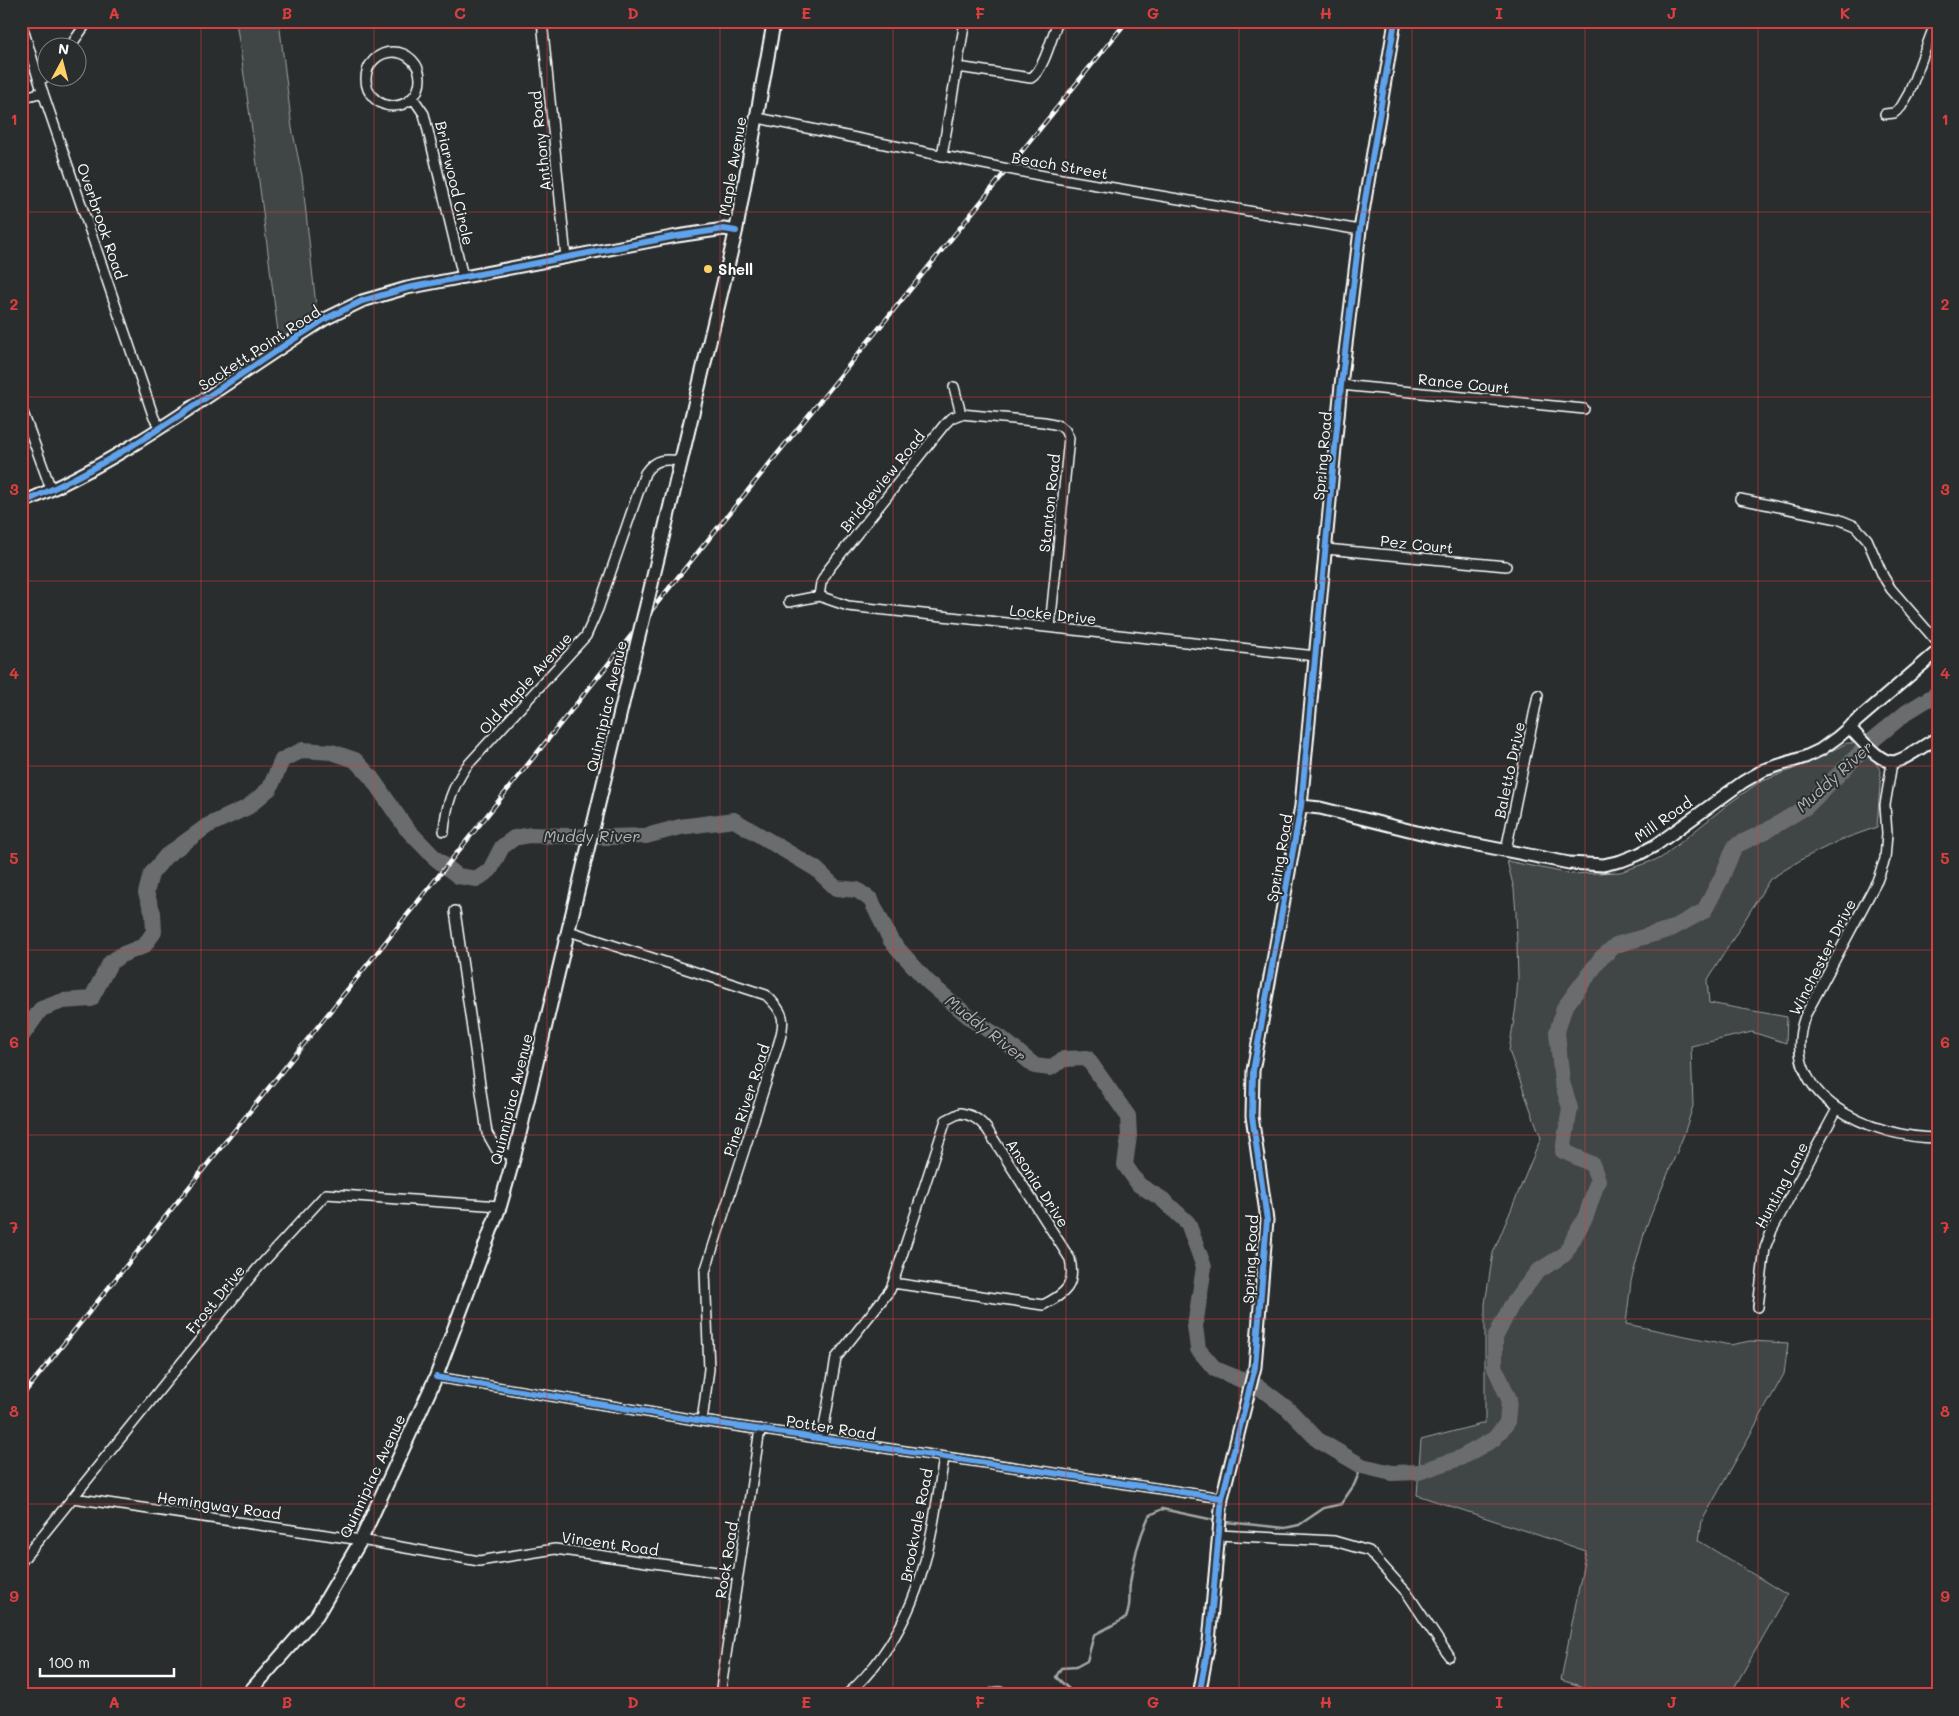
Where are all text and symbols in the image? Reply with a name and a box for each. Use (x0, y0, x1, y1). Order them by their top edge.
text: A (108, 2, 120, 23)
text: B (282, 2, 292, 23)
text: C (454, 2, 466, 23)
text: D (627, 2, 639, 23)
text: E (801, 2, 811, 23)
text: F (975, 2, 985, 23)
text: G (1147, 2, 1159, 23)
text: H (1320, 2, 1332, 23)
text: I (1495, 2, 1503, 23)
text: J (1667, 2, 1677, 23)
text: K (1840, 2, 1850, 23)
north arrow (38, 38, 88, 88)
text: N (57, 39, 70, 59)
street label: Anthony Road (525, 90, 555, 192)
text: 1 (10, 108, 18, 129)
text: 1 (1941, 108, 1949, 129)
street label: Maple Avenue (713, 115, 751, 217)
street label: Briarwood Circle (431, 119, 479, 247)
street label: Beach Street (1010, 147, 1110, 183)
street label: Overbrook Road (73, 160, 131, 282)
place label: Shell (718, 259, 753, 279)
marker: Shell (702, 263, 714, 275)
text: 2 (10, 293, 19, 314)
text: 2 (1941, 293, 1950, 314)
street label: Sackett Point Road (194, 301, 324, 395)
street label: Rance Court (1417, 368, 1511, 398)
street label: Spring Road (1308, 411, 1336, 501)
street label: Bridgeview Road (835, 426, 929, 536)
street label: Stanton Road (1034, 453, 1064, 553)
text: 3 (9, 478, 19, 499)
text: 3 (1940, 478, 1950, 499)
street label: Pez Court (1379, 530, 1455, 558)
street label: Locke Drive (1009, 599, 1097, 629)
street label: Old Maple Avenue (474, 628, 576, 738)
street label: Quinnipiac Avenue (581, 638, 631, 774)
text: 4 (9, 662, 19, 683)
text: 4 (1940, 662, 1950, 683)
street label: Baletto Drive (1489, 720, 1529, 820)
water label: Muddy River (1791, 736, 1877, 816)
street label: Mill Road (1630, 792, 1696, 846)
street label: Spring Road (1261, 812, 1297, 904)
water label: Muddy River (544, 825, 640, 846)
text: 5 (9, 847, 19, 868)
text: 5 (1940, 847, 1950, 868)
street label: Winchester Drive (1784, 896, 1860, 1018)
water label: Muddy River (941, 990, 1031, 1066)
text: 6 (9, 1031, 19, 1052)
street label: Quinnipiac Avenue (485, 1031, 537, 1167)
text: 6 (1940, 1031, 1950, 1052)
street label: Pine River Road (718, 1041, 774, 1159)
street label: Ansonia Drive (1002, 1135, 1074, 1231)
street label: Hunting Lane (1750, 1138, 1812, 1232)
street label: Spring Road (1238, 1214, 1262, 1304)
text: 7 (10, 1216, 19, 1237)
text: 7 (1941, 1216, 1950, 1237)
street label: Frost Drive (181, 1260, 249, 1338)
text: 8 (9, 1400, 19, 1421)
text: 8 (1940, 1400, 1950, 1421)
street label: Potter Road (785, 1410, 877, 1444)
street label: Quinnipiac Avenue (335, 1411, 409, 1541)
street label: Brookvale Road (895, 1467, 937, 1583)
street label: Hemingway Road (156, 1486, 282, 1524)
street label: Rock Road (710, 1520, 742, 1600)
street label: Vincent Road (560, 1526, 660, 1560)
text: 9 (9, 1585, 19, 1606)
text: 9 (1940, 1585, 1950, 1606)
scale bar (40, 1646, 174, 1678)
text: 100 m (48, 1652, 90, 1672)
text: A (108, 1691, 120, 1712)
text: B (282, 1691, 292, 1712)
text: C (454, 1691, 466, 1712)
text: D (627, 1691, 639, 1712)
text: E (801, 1691, 811, 1712)
text: F (975, 1691, 985, 1712)
text: G (1147, 1691, 1159, 1712)
text: H (1320, 1691, 1332, 1712)
text: I (1495, 1691, 1503, 1712)
text: J (1667, 1691, 1677, 1712)
text: K (1840, 1691, 1850, 1712)

